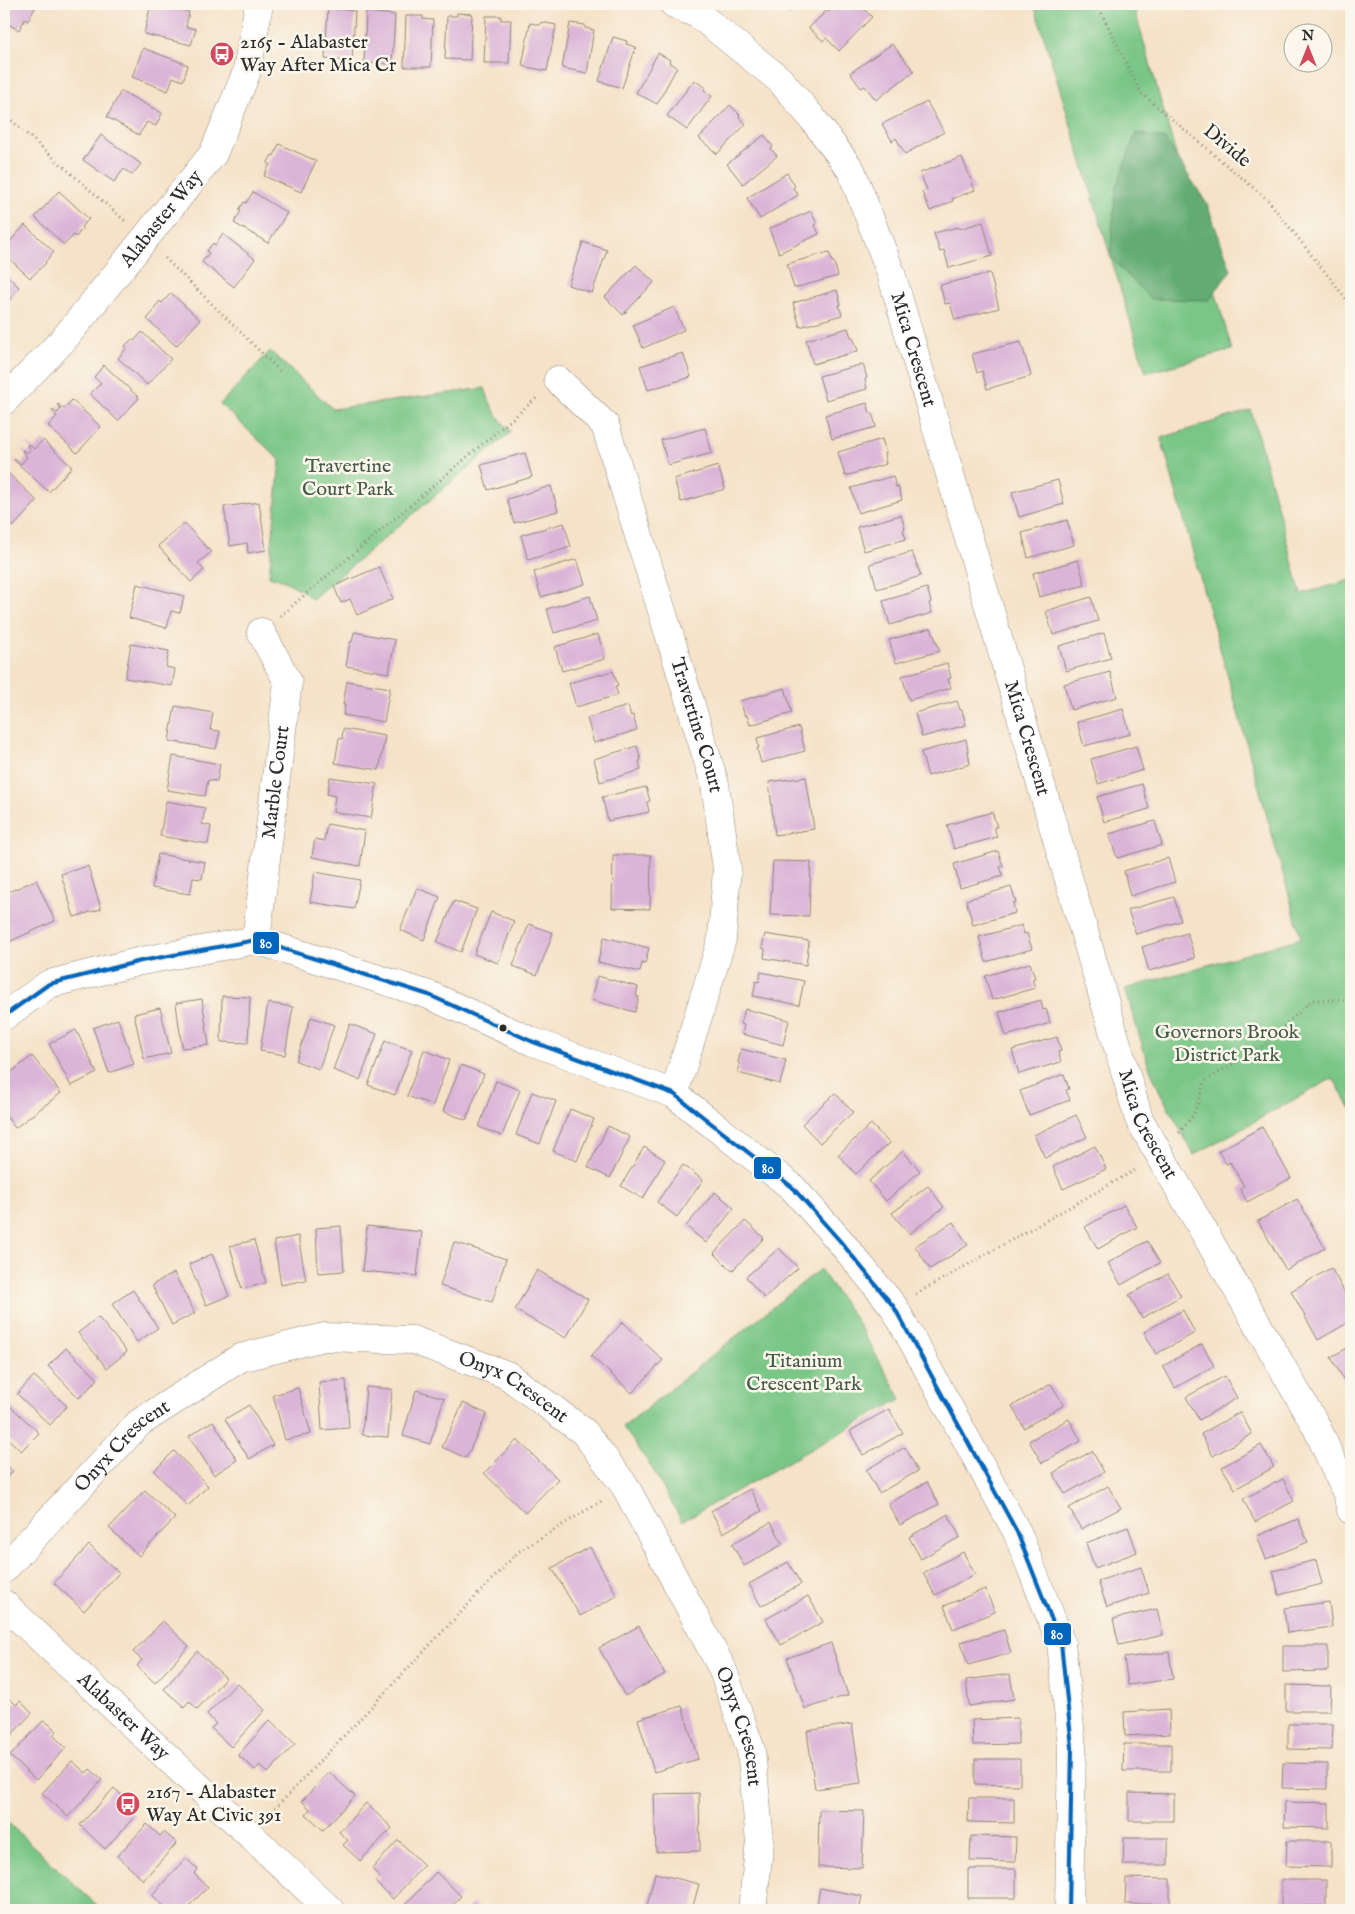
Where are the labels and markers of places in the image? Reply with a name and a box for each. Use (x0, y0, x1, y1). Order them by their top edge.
place label: 2165 - Alabaster Way After Mica Cr (240, 30, 397, 78)
bus stop icon: 2165 - Alabaster Way After Mica Cr (209, 41, 235, 67)
unlabelled marker (498, 1023, 508, 1033)
place label: 2167 - Alabaster Way At Civic 391 (146, 1780, 281, 1828)
bus stop icon: 2167 - Alabaster Way At Civic 391 (115, 1791, 141, 1817)

